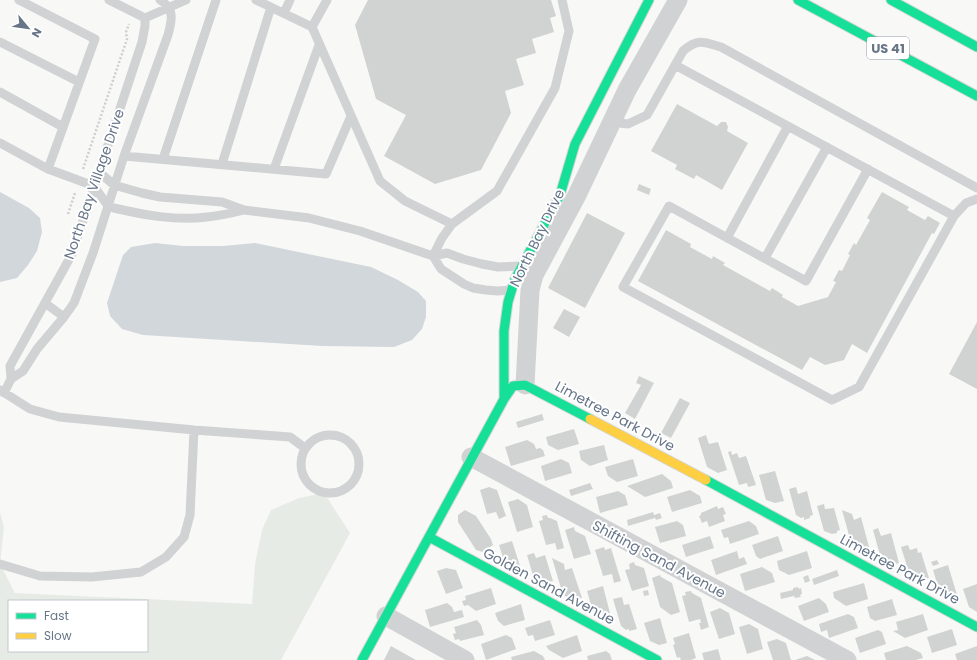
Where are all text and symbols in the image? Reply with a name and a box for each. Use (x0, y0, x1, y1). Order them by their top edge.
north arrow (8, 8, 48, 48)
text: N (28, 25, 46, 40)
road number: US 41 (867, 37, 909, 59)
street label: North Bay Village Drive (59, 106, 129, 262)
street label: North Bay Drive (505, 185, 569, 290)
street label: Limetree Park Drive (552, 376, 679, 456)
street label: Shifting Sand Avenue (589, 515, 729, 603)
street label: Limetree Park Drive (837, 529, 964, 609)
street label: Golden Sand Avenue (480, 543, 619, 629)
legend (8, 600, 148, 652)
text: Fast (44, 607, 69, 624)
text: Slow (44, 627, 72, 644)

